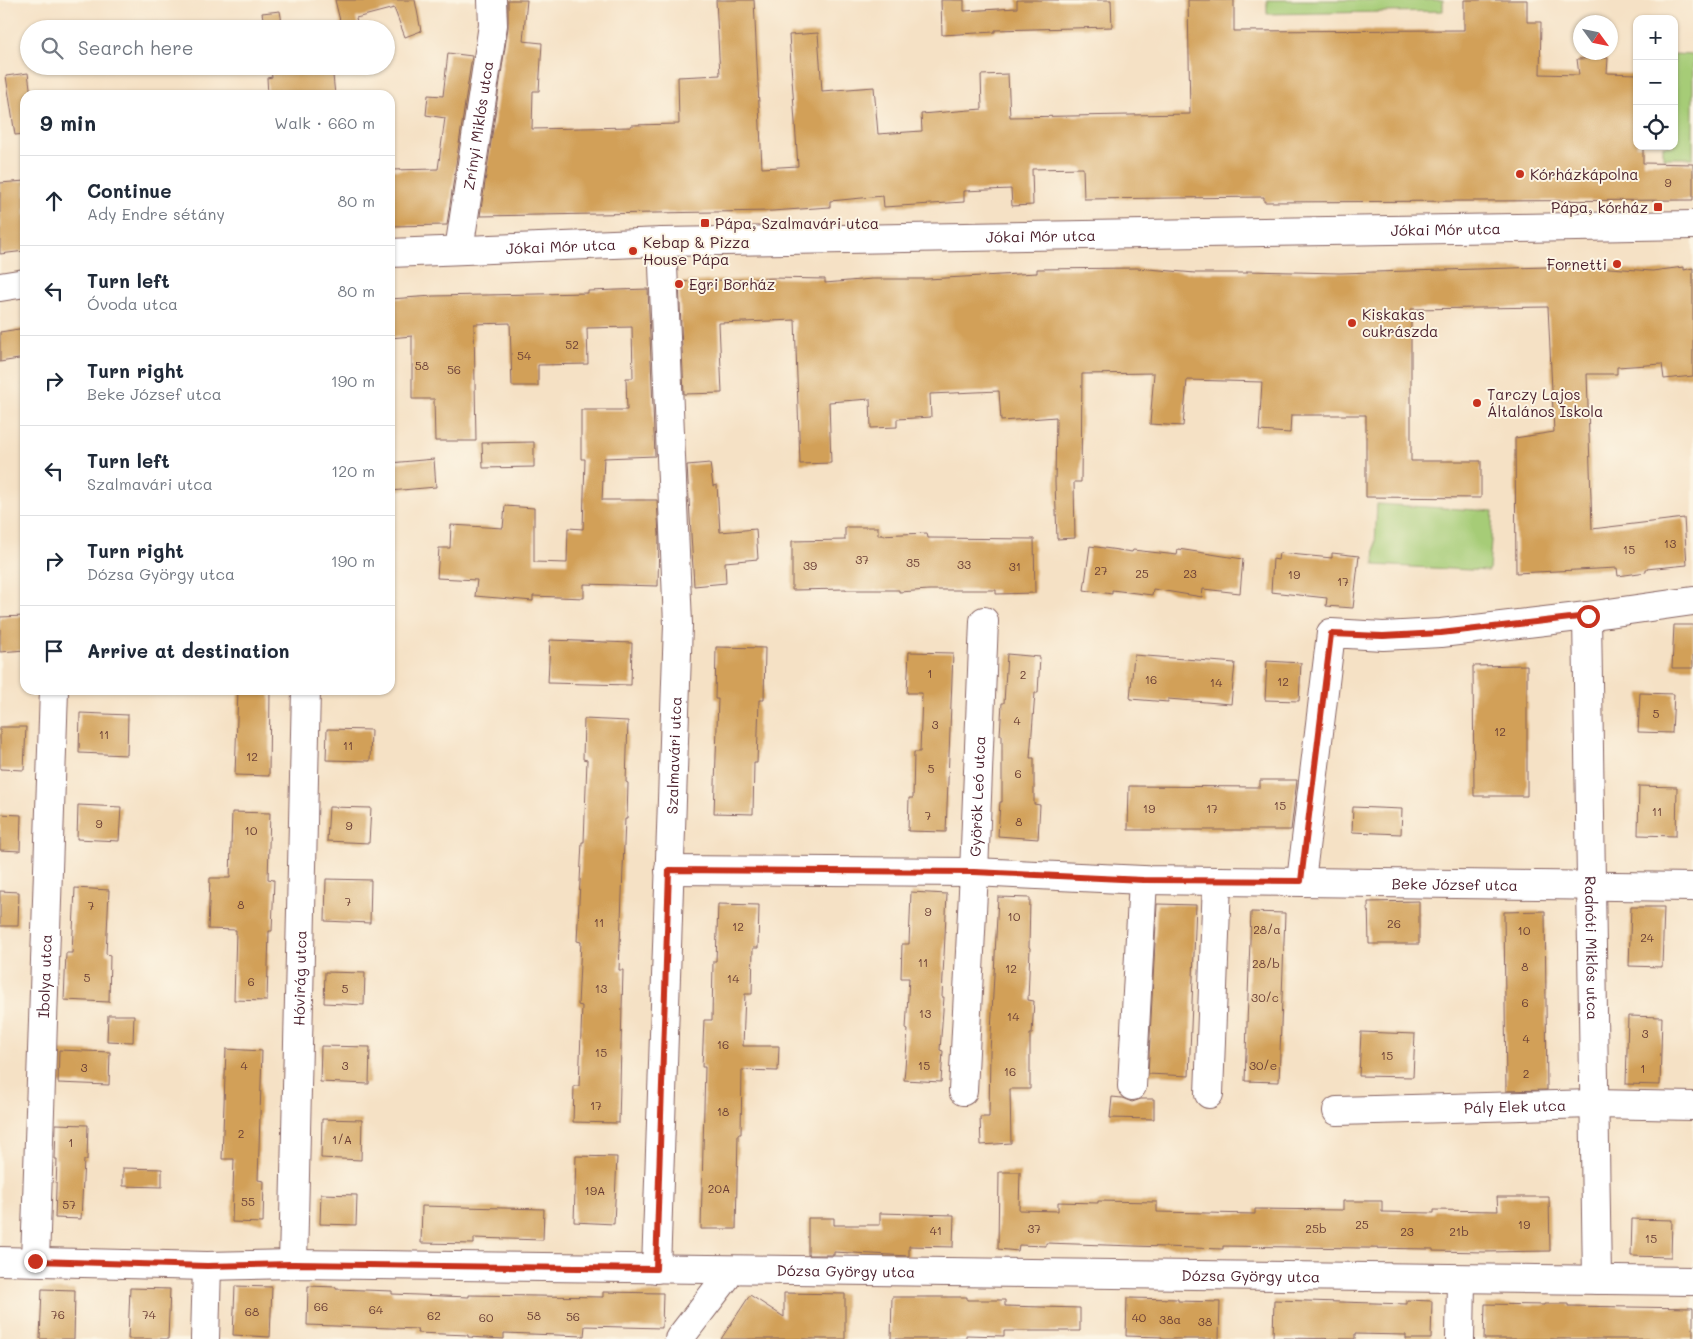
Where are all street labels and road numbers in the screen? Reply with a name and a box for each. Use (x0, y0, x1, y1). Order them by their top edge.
street label: Zrínyi Miklós utca (458, 60, 497, 191)
street label: Jókai Mór utca (1390, 218, 1501, 240)
street label: Jókai Mór utca (986, 225, 1096, 247)
street label: Jókai Mór utca (505, 234, 616, 258)
street label: Szalmavári utca (662, 696, 686, 815)
street label: Györök Leó utca (965, 735, 989, 857)
street label: Beke József utca (1391, 873, 1518, 895)
street label: Radnóti Miklós utca (1581, 876, 1603, 1020)
street label: Hóvirág utca (288, 930, 311, 1026)
street label: Ibolya utca (33, 934, 56, 1018)
street label: Pály Elek utca (1463, 1095, 1566, 1118)
street label: Dózsa György utca (776, 1260, 915, 1282)
street label: Dózsa György utca (1181, 1265, 1320, 1286)

